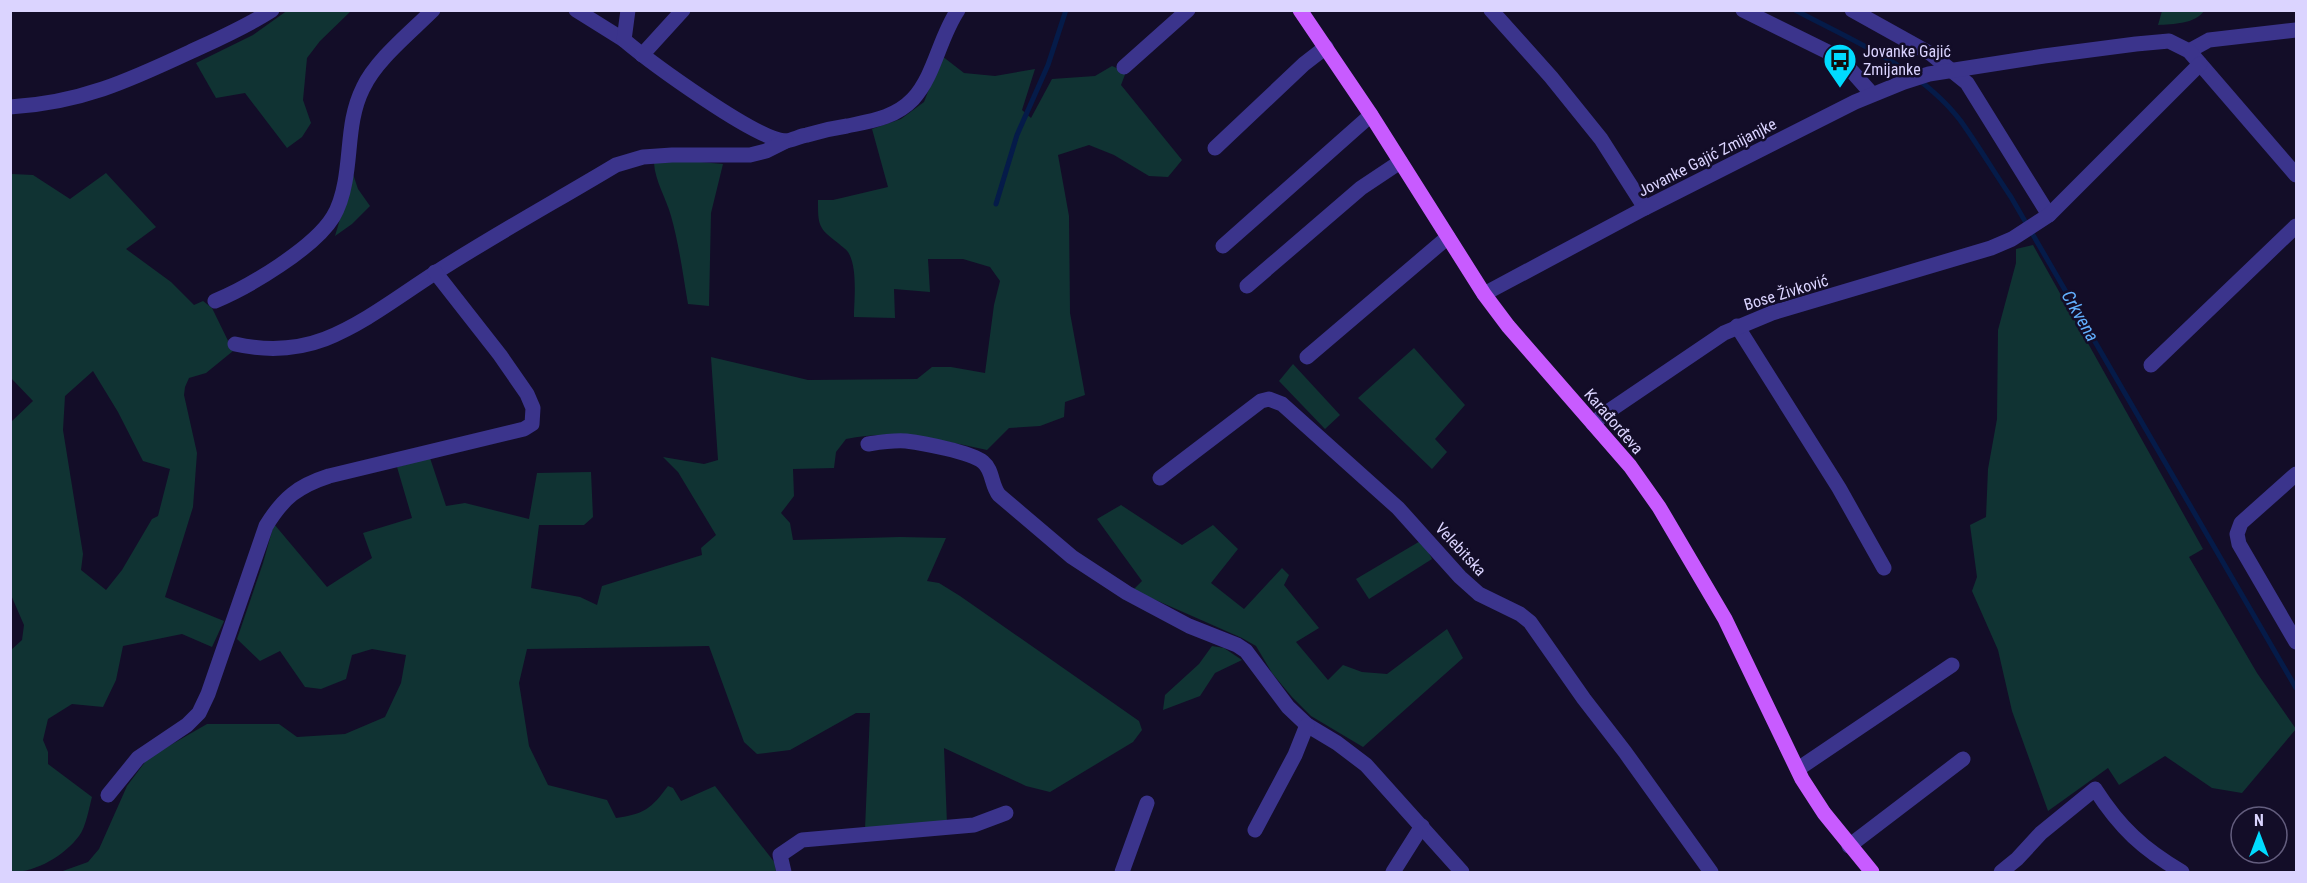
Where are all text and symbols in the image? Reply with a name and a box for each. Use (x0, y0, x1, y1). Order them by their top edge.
bus stop icon: Jovanke Gajić Zmijanke (1822, 42, 1858, 89)
place label: Jovanke Gajić Zmijanke (1863, 42, 1951, 79)
street label: Jovanke Gajić Zmijanjke (1635, 114, 1780, 201)
street label: Bose Živković (1742, 271, 1831, 314)
water label: Crkvena (2057, 286, 2103, 345)
street label: Karađorđeva (1580, 385, 1647, 458)
street label: Velebitska (1431, 519, 1490, 580)
north arrow (2229, 805, 2289, 865)
text: N (2254, 811, 2264, 830)

